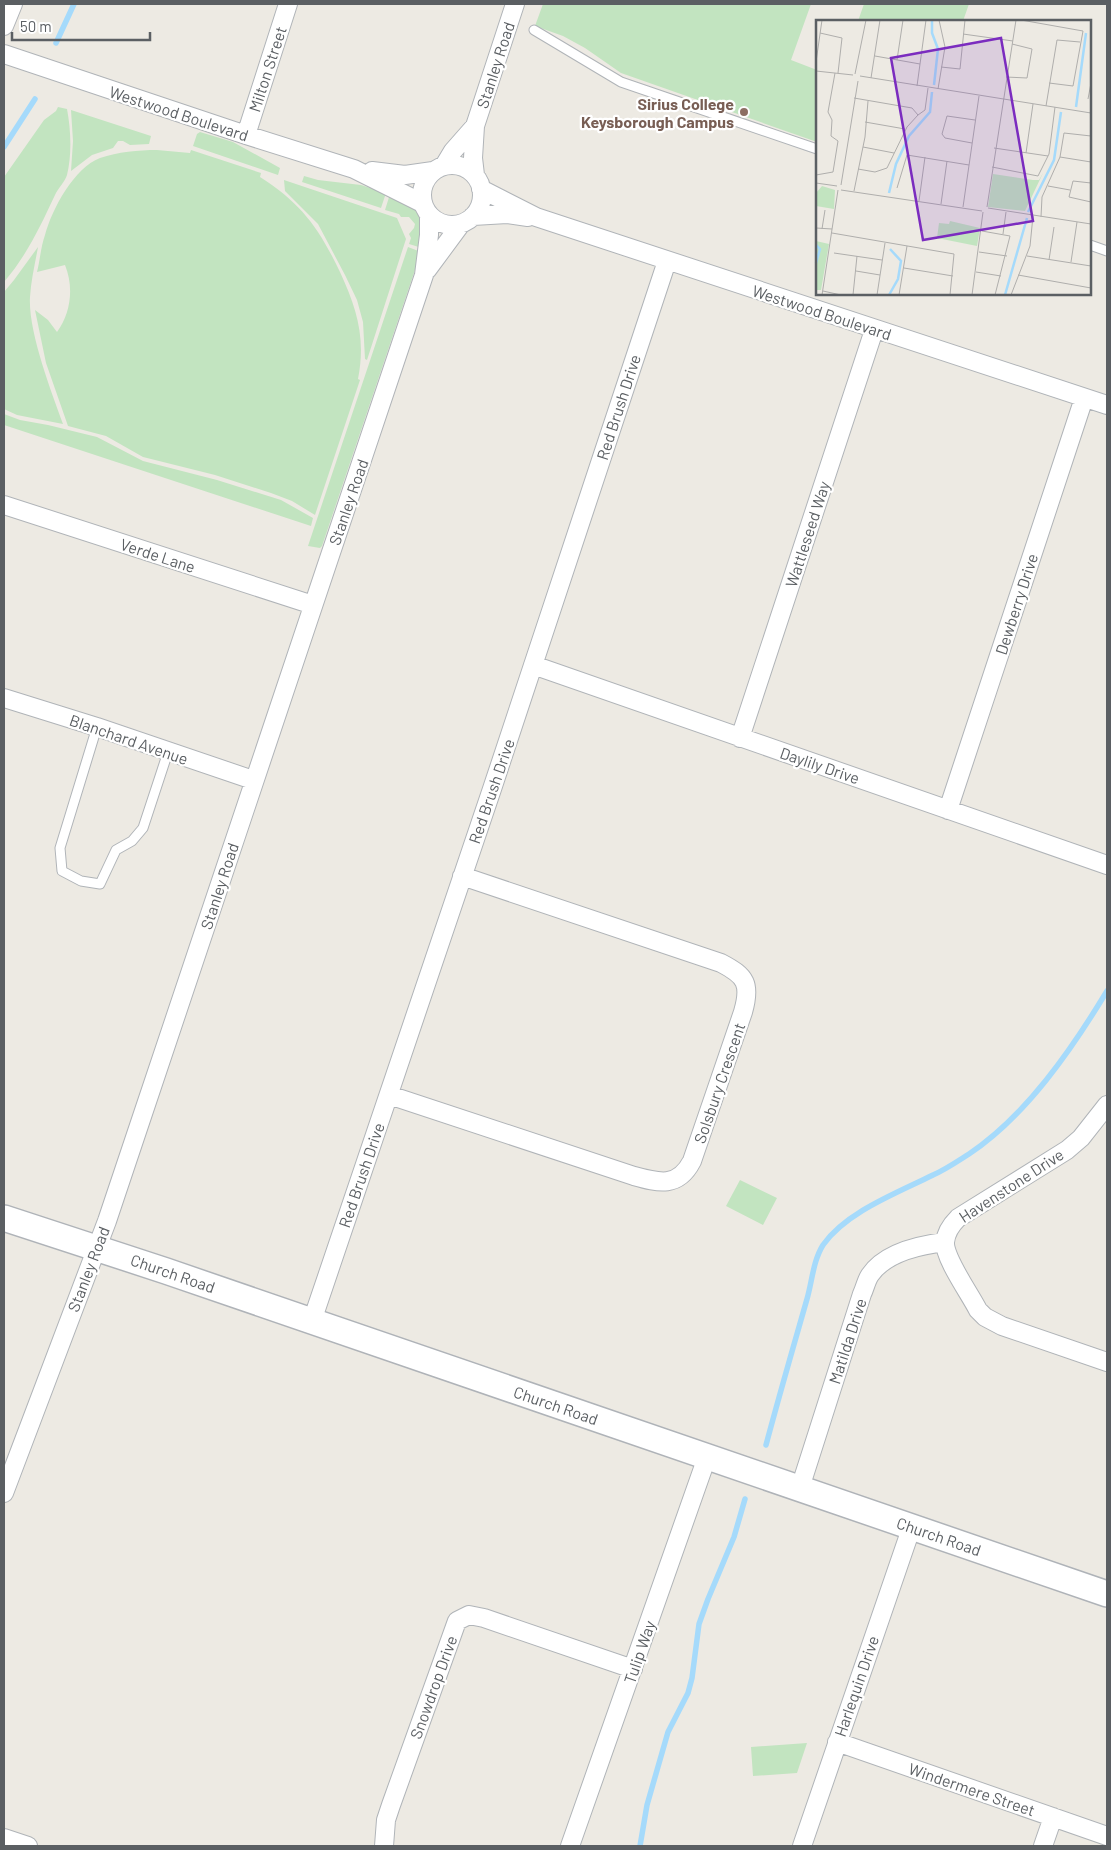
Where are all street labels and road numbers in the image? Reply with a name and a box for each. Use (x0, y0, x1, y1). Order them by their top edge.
street label: Stanley Road (472, 19, 518, 111)
street label: Milton Street (244, 24, 290, 114)
street label: Westwood Boulevard (107, 82, 251, 144)
street label: Westwood Boulevard (750, 281, 894, 343)
street label: Red Brush Drive (592, 352, 644, 462)
street label: Stanley Road (324, 456, 372, 548)
street label: Wattleseed Way (781, 478, 833, 589)
street label: Verde Lane (118, 534, 198, 576)
street label: Dewberry Drive (991, 551, 1041, 657)
street label: Blanchard Avenue (67, 710, 191, 768)
street label: Red Brush Drive (464, 736, 518, 846)
street label: Daylily Drive (778, 743, 862, 787)
street label: Stanley Road (196, 840, 242, 932)
street label: Solsbury Crescent (689, 1020, 749, 1146)
street label: Red Brush Drive (334, 1120, 388, 1230)
street label: Havenstone Drive (955, 1144, 1067, 1226)
street label: Stanley Road (63, 1224, 113, 1314)
street label: Church Road (128, 1250, 218, 1296)
street label: Matilda Drive (824, 1296, 870, 1386)
street label: Church Road (511, 1382, 601, 1428)
street label: Church Road (894, 1513, 984, 1559)
street label: Tulip Way (619, 1617, 659, 1686)
street label: Snowdrop Drive (406, 1633, 460, 1741)
street label: Harlequin Drive (830, 1633, 882, 1739)
street label: Windermere Street (906, 1758, 1038, 1820)

